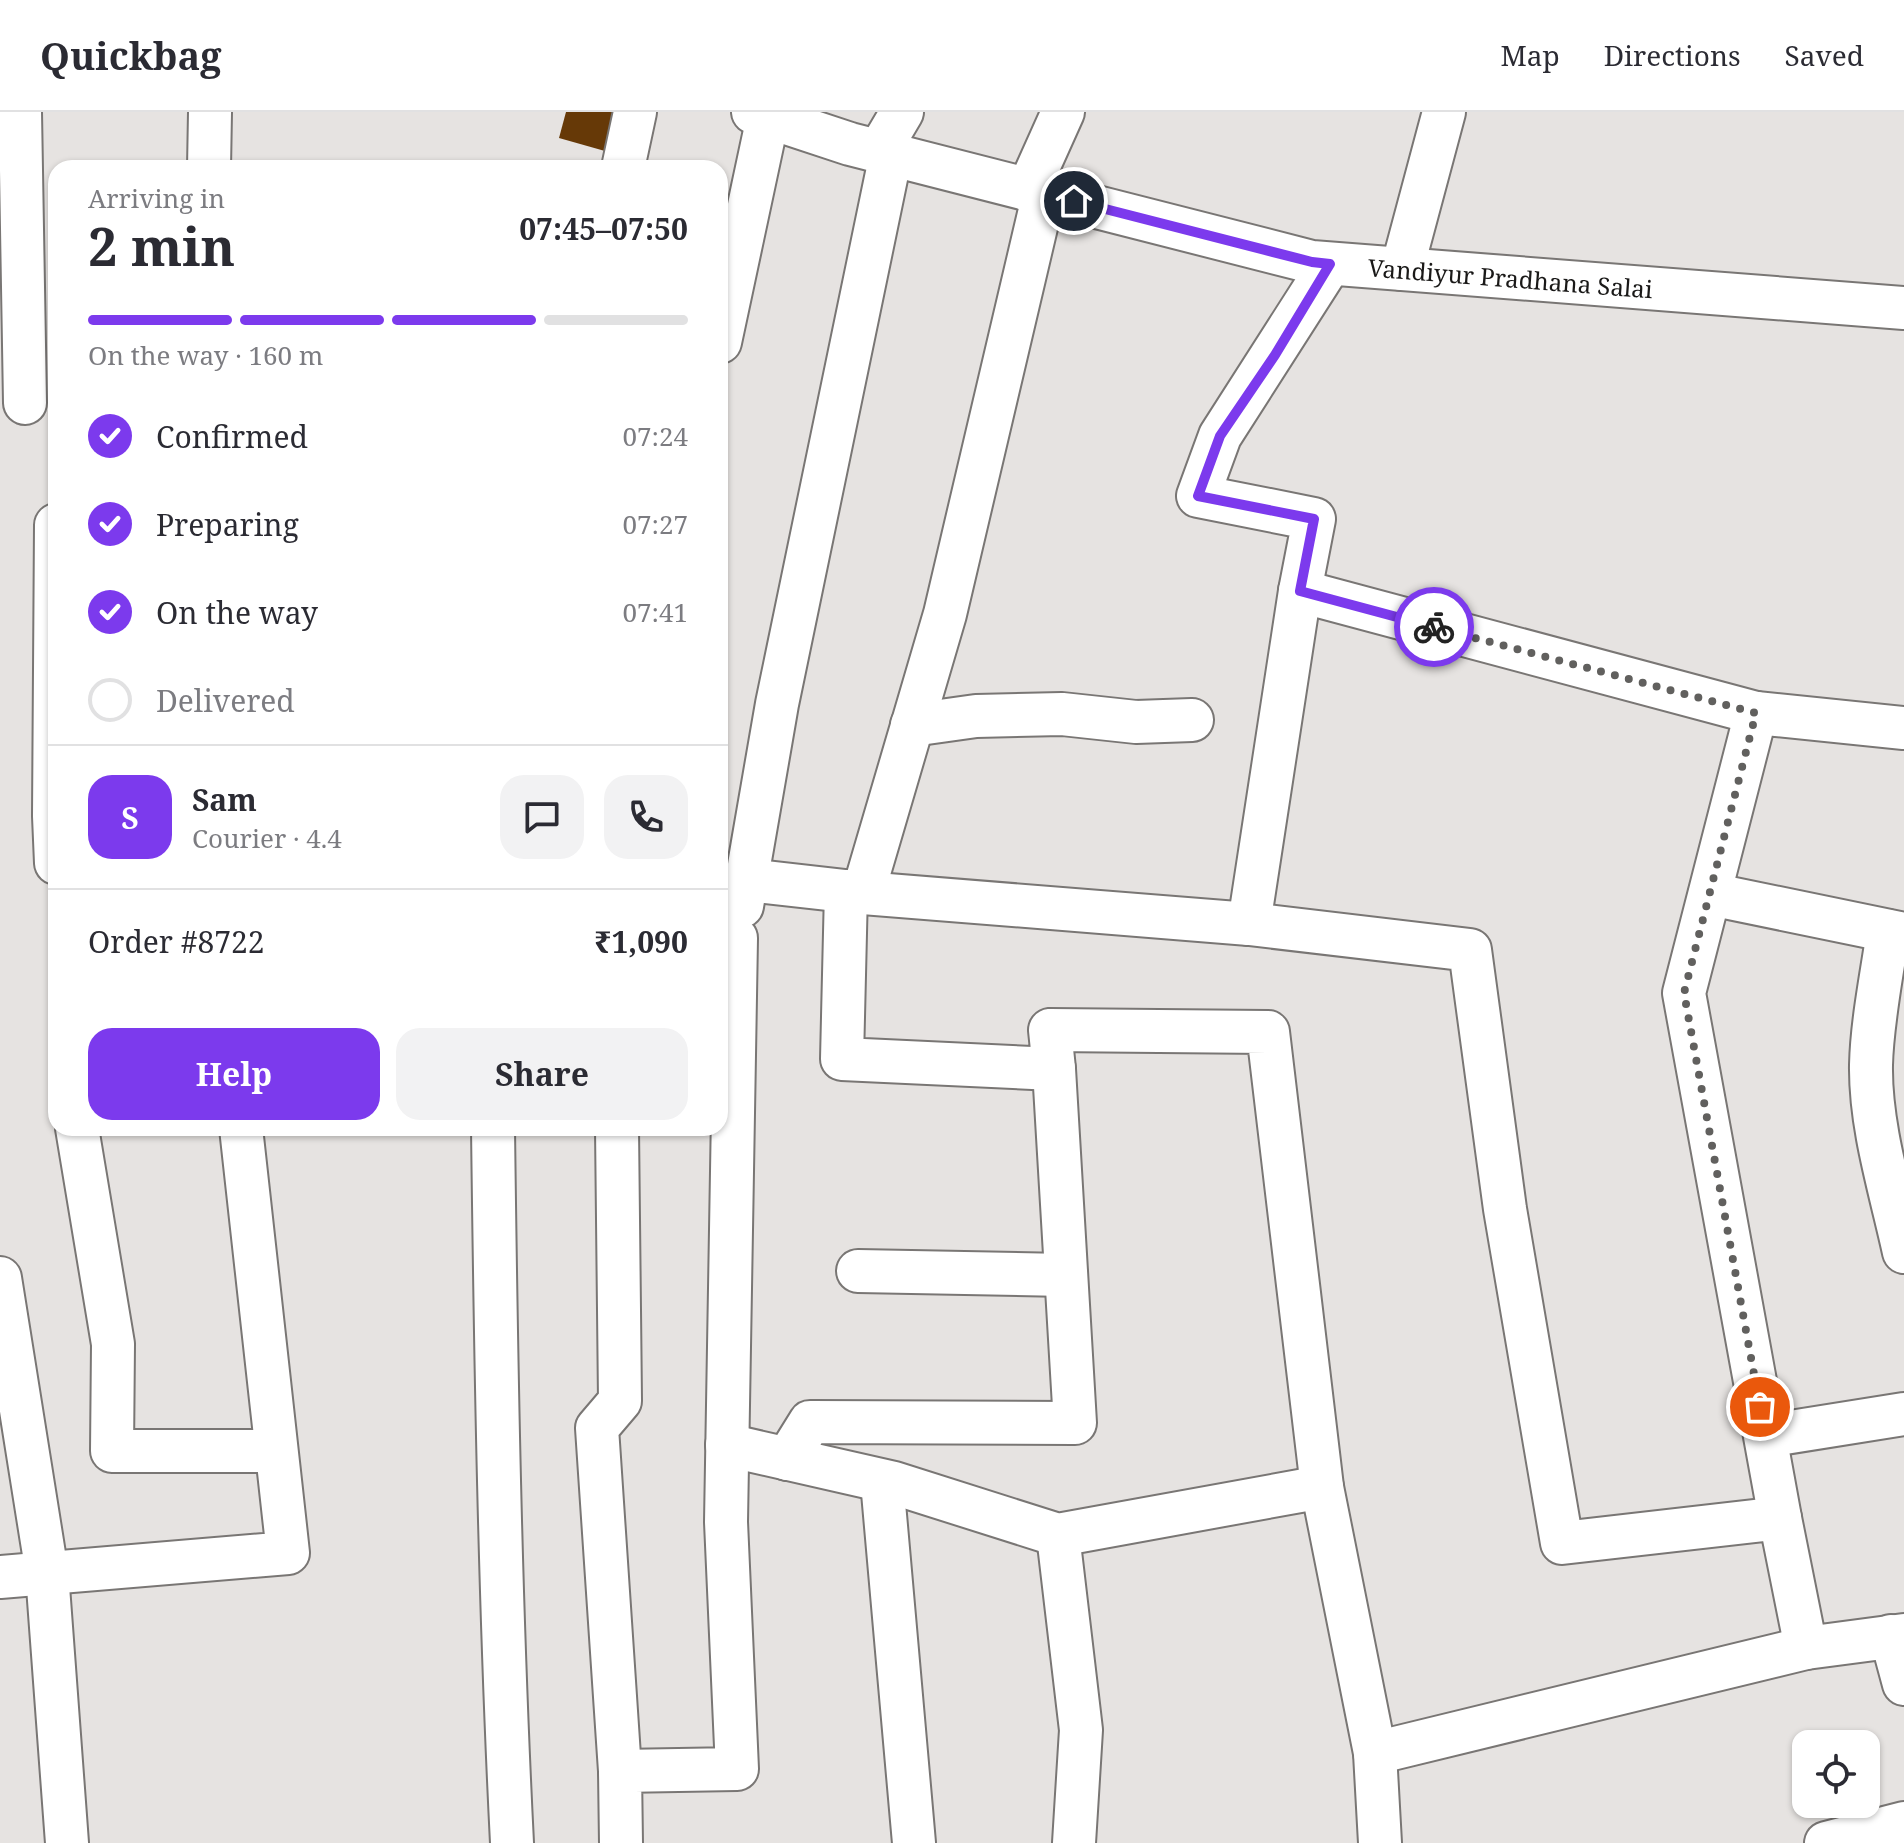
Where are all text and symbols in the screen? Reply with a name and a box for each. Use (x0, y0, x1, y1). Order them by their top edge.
text: Quickbag (40, 29, 222, 81)
text: Map (1500, 36, 1560, 74)
text: Directions (1604, 36, 1741, 74)
text: Saved (1785, 36, 1864, 74)
pin (1040, 167, 1108, 235)
icon: home (1052, 179, 1096, 223)
text: Arriving in (88, 180, 225, 216)
text: 07:45–07:50 (519, 208, 688, 249)
text: 2 min (88, 210, 235, 281)
street label: Vandiyur Pradhana Salai (1367, 250, 1654, 305)
text: On the way · 160 m (88, 337, 323, 373)
icon: check (88, 414, 132, 458)
text: Confirmed (156, 416, 308, 457)
text: 07:24 (622, 418, 688, 454)
icon: check (88, 502, 132, 546)
text: Preparing (156, 504, 299, 545)
text: 07:27 (622, 506, 688, 542)
courier (1394, 587, 1474, 667)
icon: check (88, 590, 132, 634)
text: On the way (156, 592, 318, 633)
text: 07:41 (622, 594, 688, 630)
icon: bike (1412, 605, 1456, 649)
text: Delivered (156, 680, 295, 721)
button: chat (500, 775, 584, 859)
button: phone (604, 775, 688, 859)
text: Sam (192, 779, 257, 820)
text: S (121, 797, 139, 838)
text: Courier · 4.4 (192, 820, 342, 856)
text: Order #8722 (88, 921, 265, 962)
text: ₹1,090 (595, 921, 688, 962)
button: Help (88, 1028, 380, 1120)
button: Share (396, 1028, 688, 1120)
pin (1726, 1373, 1794, 1441)
icon: bag (1738, 1385, 1782, 1429)
map controls (1792, 1730, 1880, 1818)
button: locate (1792, 1730, 1880, 1818)

